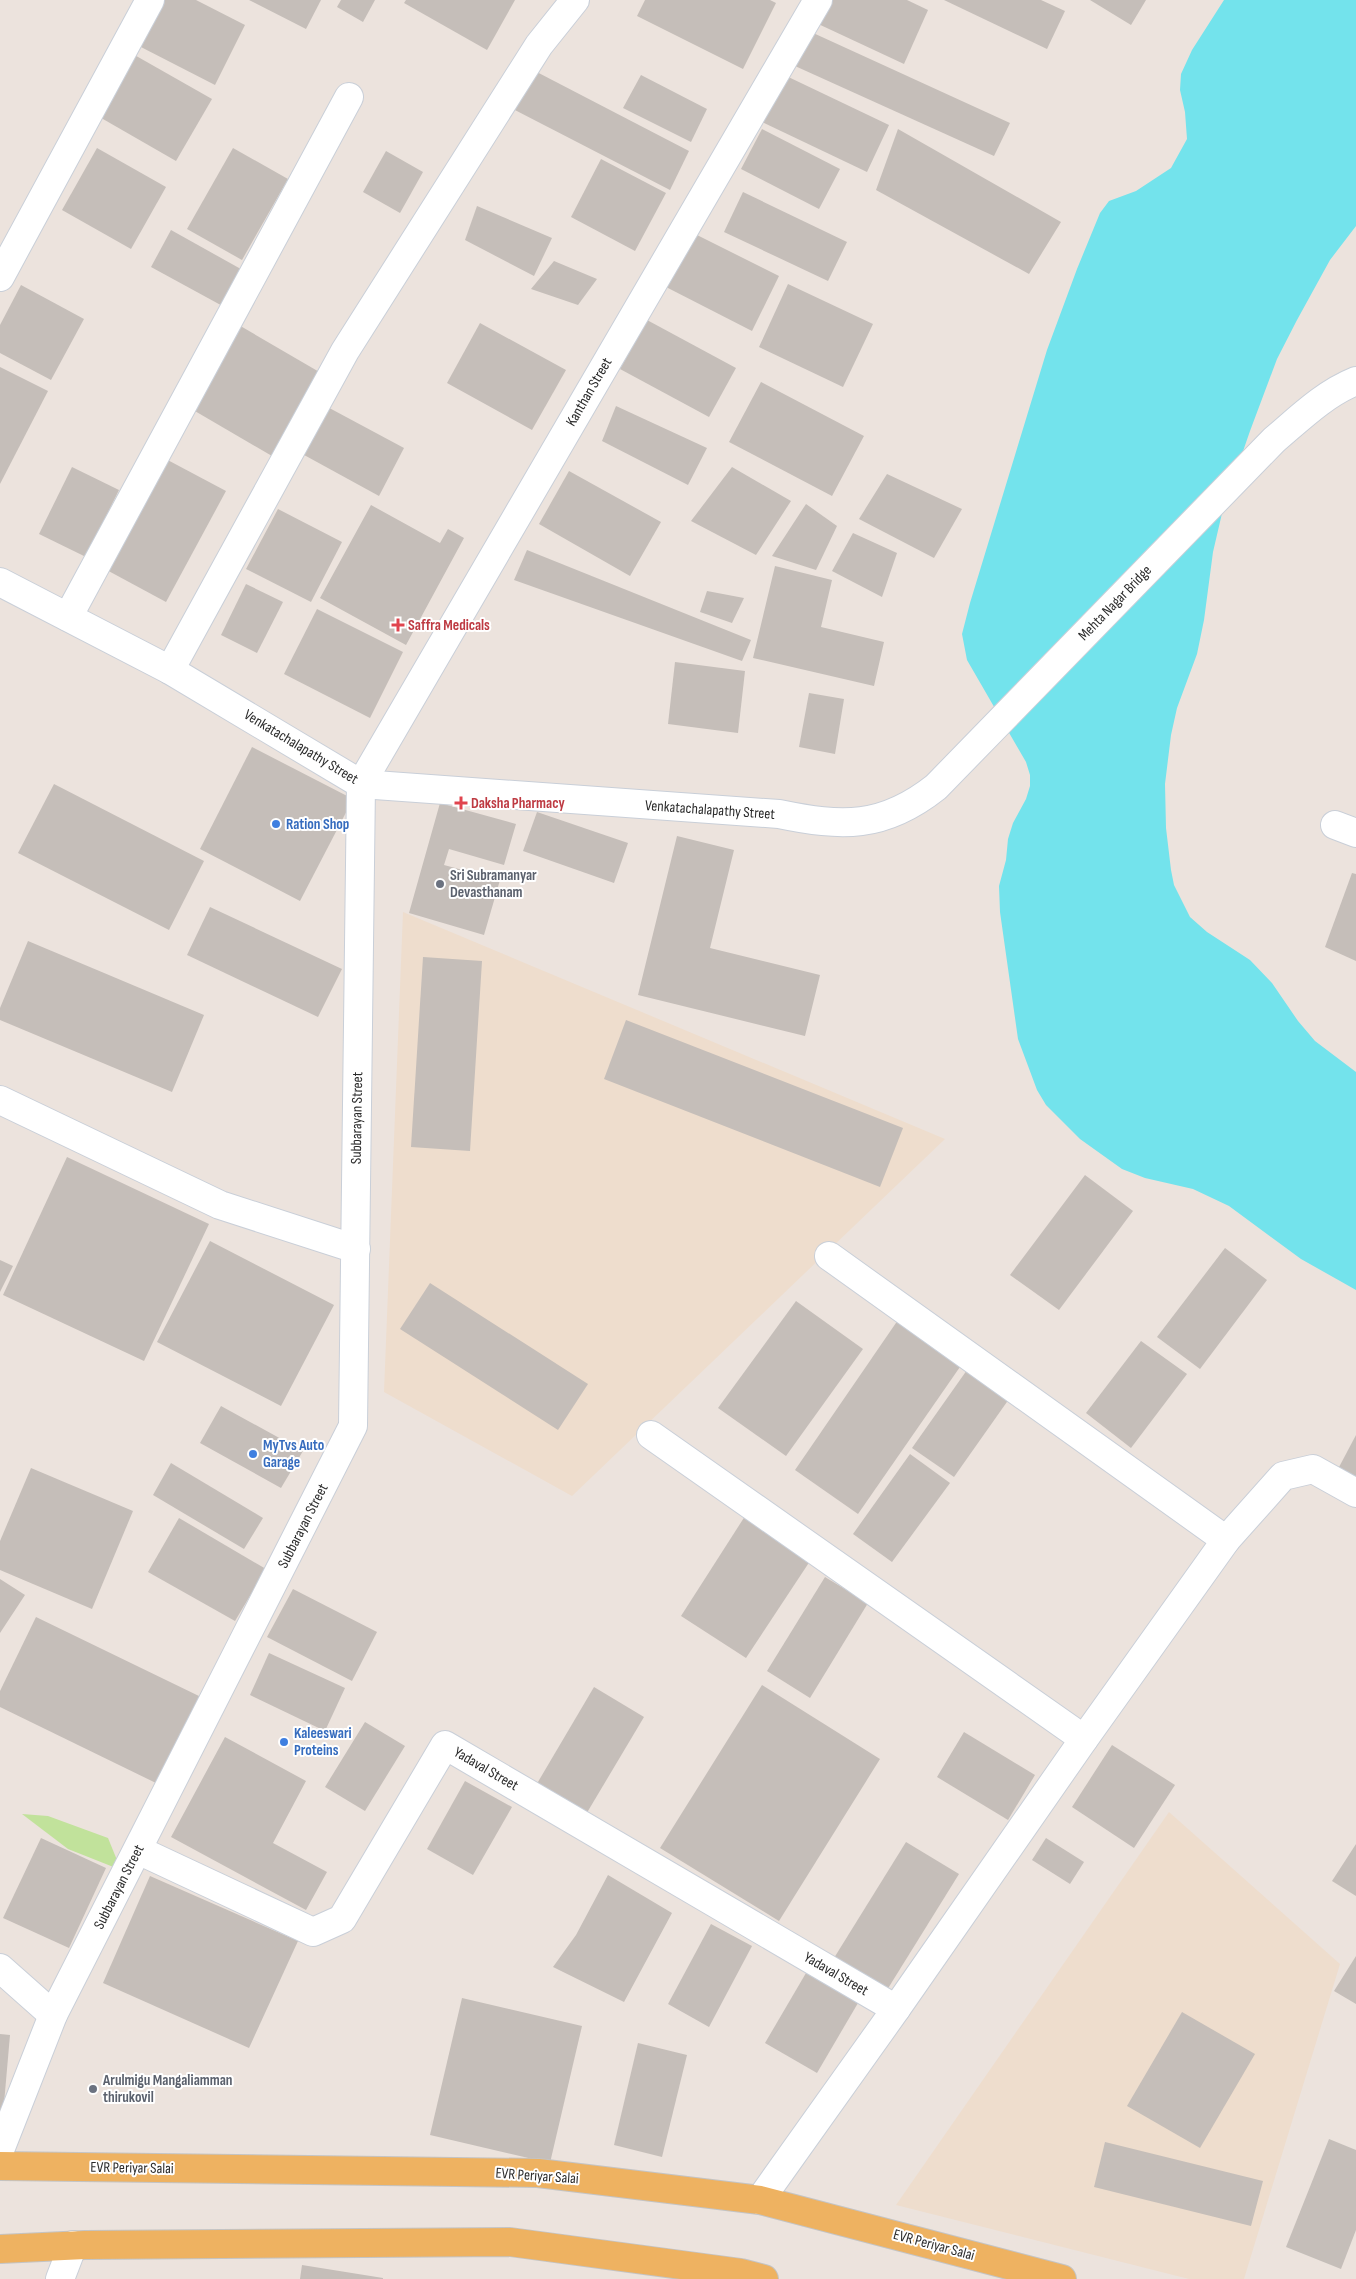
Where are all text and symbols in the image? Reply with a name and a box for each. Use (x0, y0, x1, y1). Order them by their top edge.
street label: Kanthan Street (562, 354, 616, 430)
street label: Mehta Nagar Bridge (1074, 561, 1156, 645)
place label: Saffra Medicals (408, 616, 490, 635)
marker: Saffra Medicals (392, 619, 404, 631)
street label: Venkatachalapathy Street (240, 705, 362, 789)
place label: Daksha Pharmacy (471, 794, 565, 813)
street label: Venkatachalapathy Street (644, 796, 776, 824)
marker: Daksha Pharmacy (455, 797, 467, 809)
place label: Ration Shop (286, 815, 349, 834)
marker: Ration Shop (270, 818, 282, 830)
place label: Sri Subramanyar Devasthanam (450, 866, 537, 902)
marker: Sri Subramanyar Devasthanam (434, 878, 446, 890)
street label: Subbarayan Street (347, 1071, 367, 1164)
place label: MyTvs Auto Garage (263, 1436, 324, 1472)
marker: MyTvs Auto Garage (247, 1448, 259, 1460)
street label: Subbarayan Street (274, 1480, 333, 1571)
place label: Kaleeswari Proteins (294, 1724, 352, 1760)
marker: Kaleeswari Proteins (278, 1736, 290, 1748)
street label: Yadaval Street (450, 1743, 522, 1795)
street label: Subbarayan Street (90, 1841, 149, 1932)
street label: Yadaval Street (800, 1948, 872, 2000)
place label: Arulmigu Mangaliamman thirukovil (102, 2071, 232, 2107)
marker: Arulmigu Mangaliamman thirukovil (87, 2083, 99, 2095)
street label: EVR Periyar Salai (90, 2158, 174, 2178)
street label: EVR Periyar Salai (495, 2164, 579, 2188)
street label: EVR Periyar Salai (891, 2225, 977, 2265)

